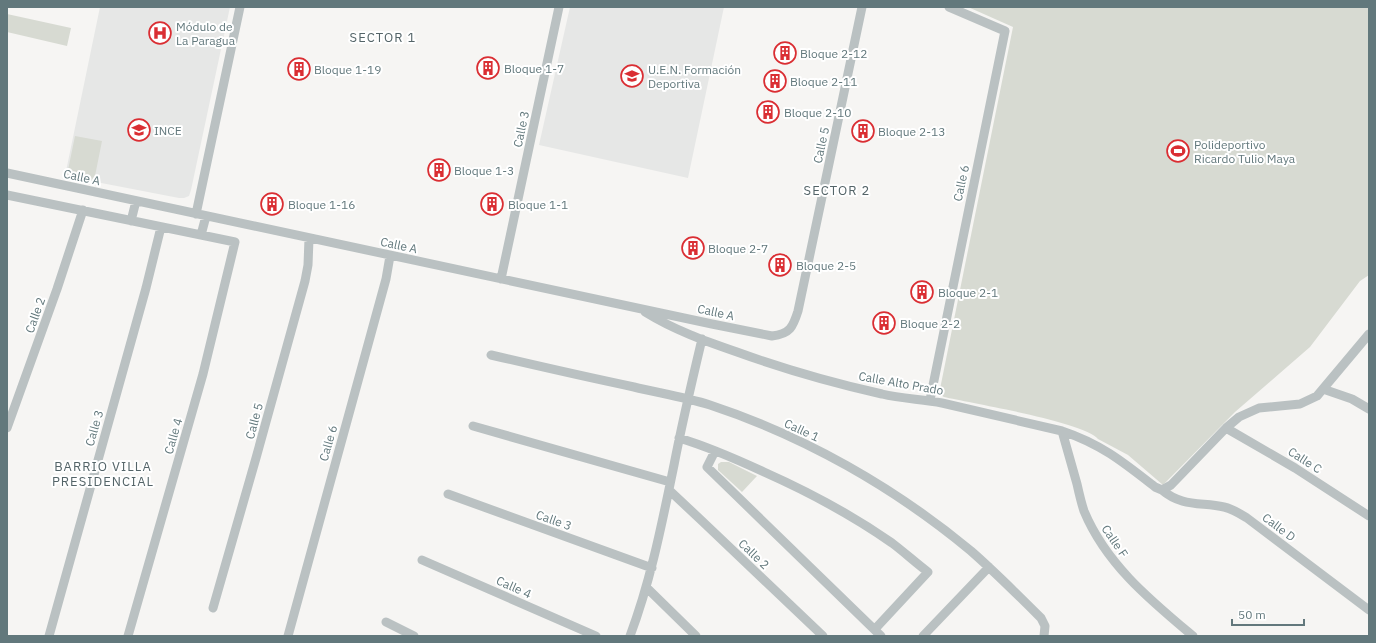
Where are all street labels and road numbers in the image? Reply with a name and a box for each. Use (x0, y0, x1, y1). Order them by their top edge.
street label: Calle 3 (510, 109, 532, 149)
street label: Calle 5 (810, 125, 832, 165)
street label: Calle 6 (950, 163, 972, 203)
street label: Calle A (62, 166, 102, 188)
street label: Calle A (379, 234, 419, 256)
street label: Calle 2 (22, 295, 48, 335)
street label: Calle A (696, 301, 736, 323)
street label: Calle Alto Prado (857, 368, 945, 398)
street label: Calle 5 (242, 401, 266, 441)
street label: Calle 3 (82, 408, 106, 448)
street label: Calle 1 (782, 415, 822, 445)
street label: Calle 4 (161, 416, 185, 456)
street label: Calle 6 (316, 423, 340, 463)
street label: Calle C (1285, 444, 1325, 477)
street label: Calle 3 (534, 507, 574, 533)
street label: Calle D (1259, 510, 1299, 544)
street label: Calle F (1099, 522, 1132, 561)
street label: Calle 2 (735, 536, 773, 572)
street label: Calle 4 (494, 573, 534, 601)

